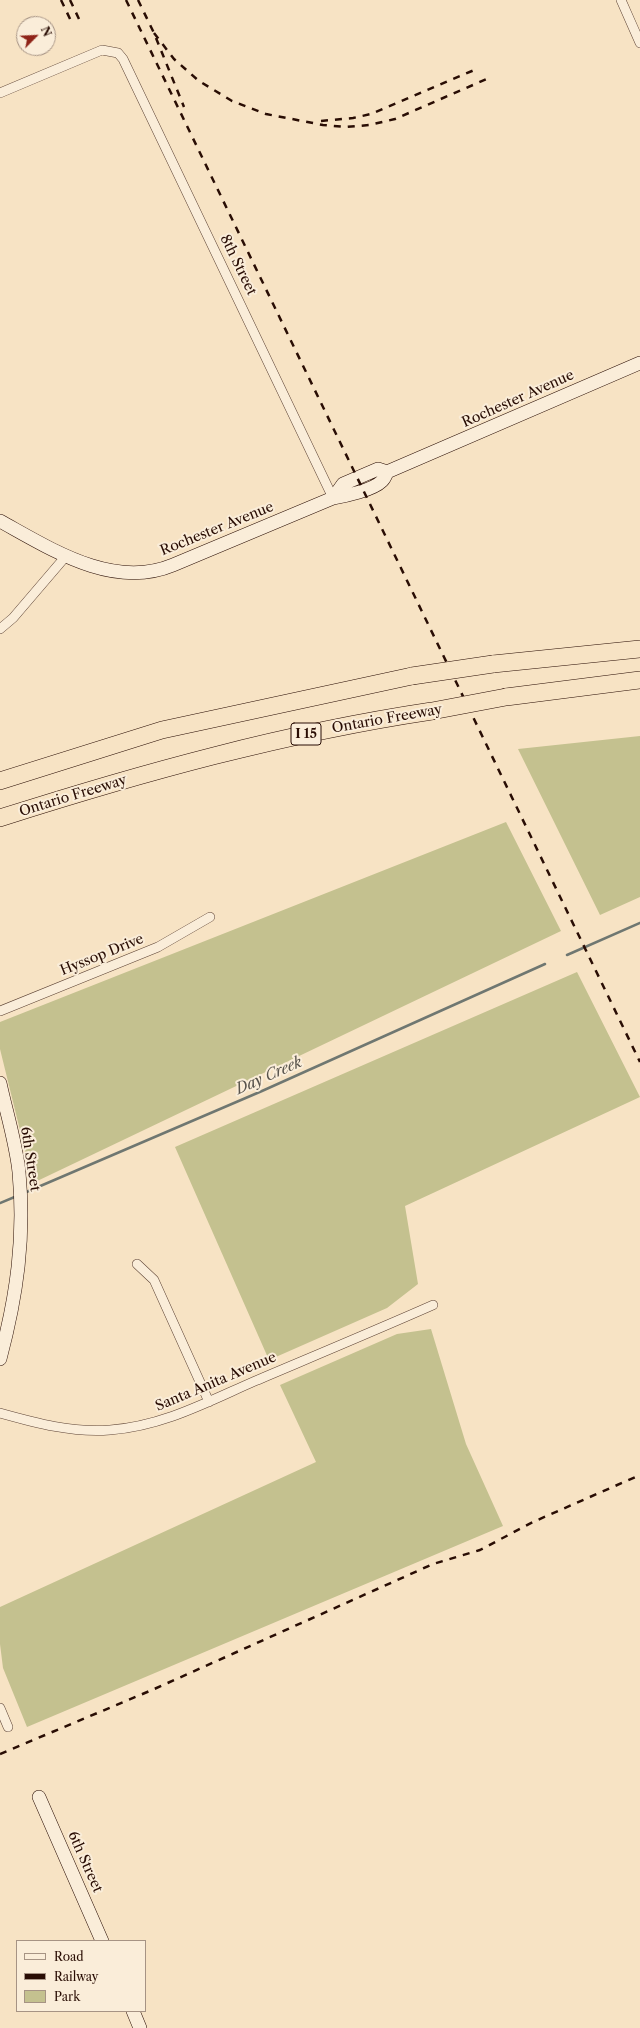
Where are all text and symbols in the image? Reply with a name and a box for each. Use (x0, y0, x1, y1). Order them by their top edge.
north arrow (16, 16, 56, 56)
text: N (38, 24, 54, 39)
street label: 8th Street (216, 232, 260, 298)
street label: Rochester Avenue (459, 367, 577, 431)
street label: Rochester Avenue (158, 499, 276, 559)
street label: Ontario Freeway (331, 701, 443, 737)
road number: I 15 (291, 723, 321, 745)
street label: Ontario Freeway (17, 772, 129, 820)
street label: Hyssop Drive (58, 931, 146, 979)
water label: Day Creek (233, 1053, 305, 1099)
street label: 6th Street (17, 1125, 43, 1193)
street label: Santa Anita Avenue (153, 1349, 279, 1415)
street label: 6th Street (64, 1829, 106, 1895)
legend (16, 1940, 146, 2012)
text: Road (54, 1949, 84, 1964)
text: Railway (54, 1969, 99, 1984)
text: Park (54, 1989, 80, 2004)

